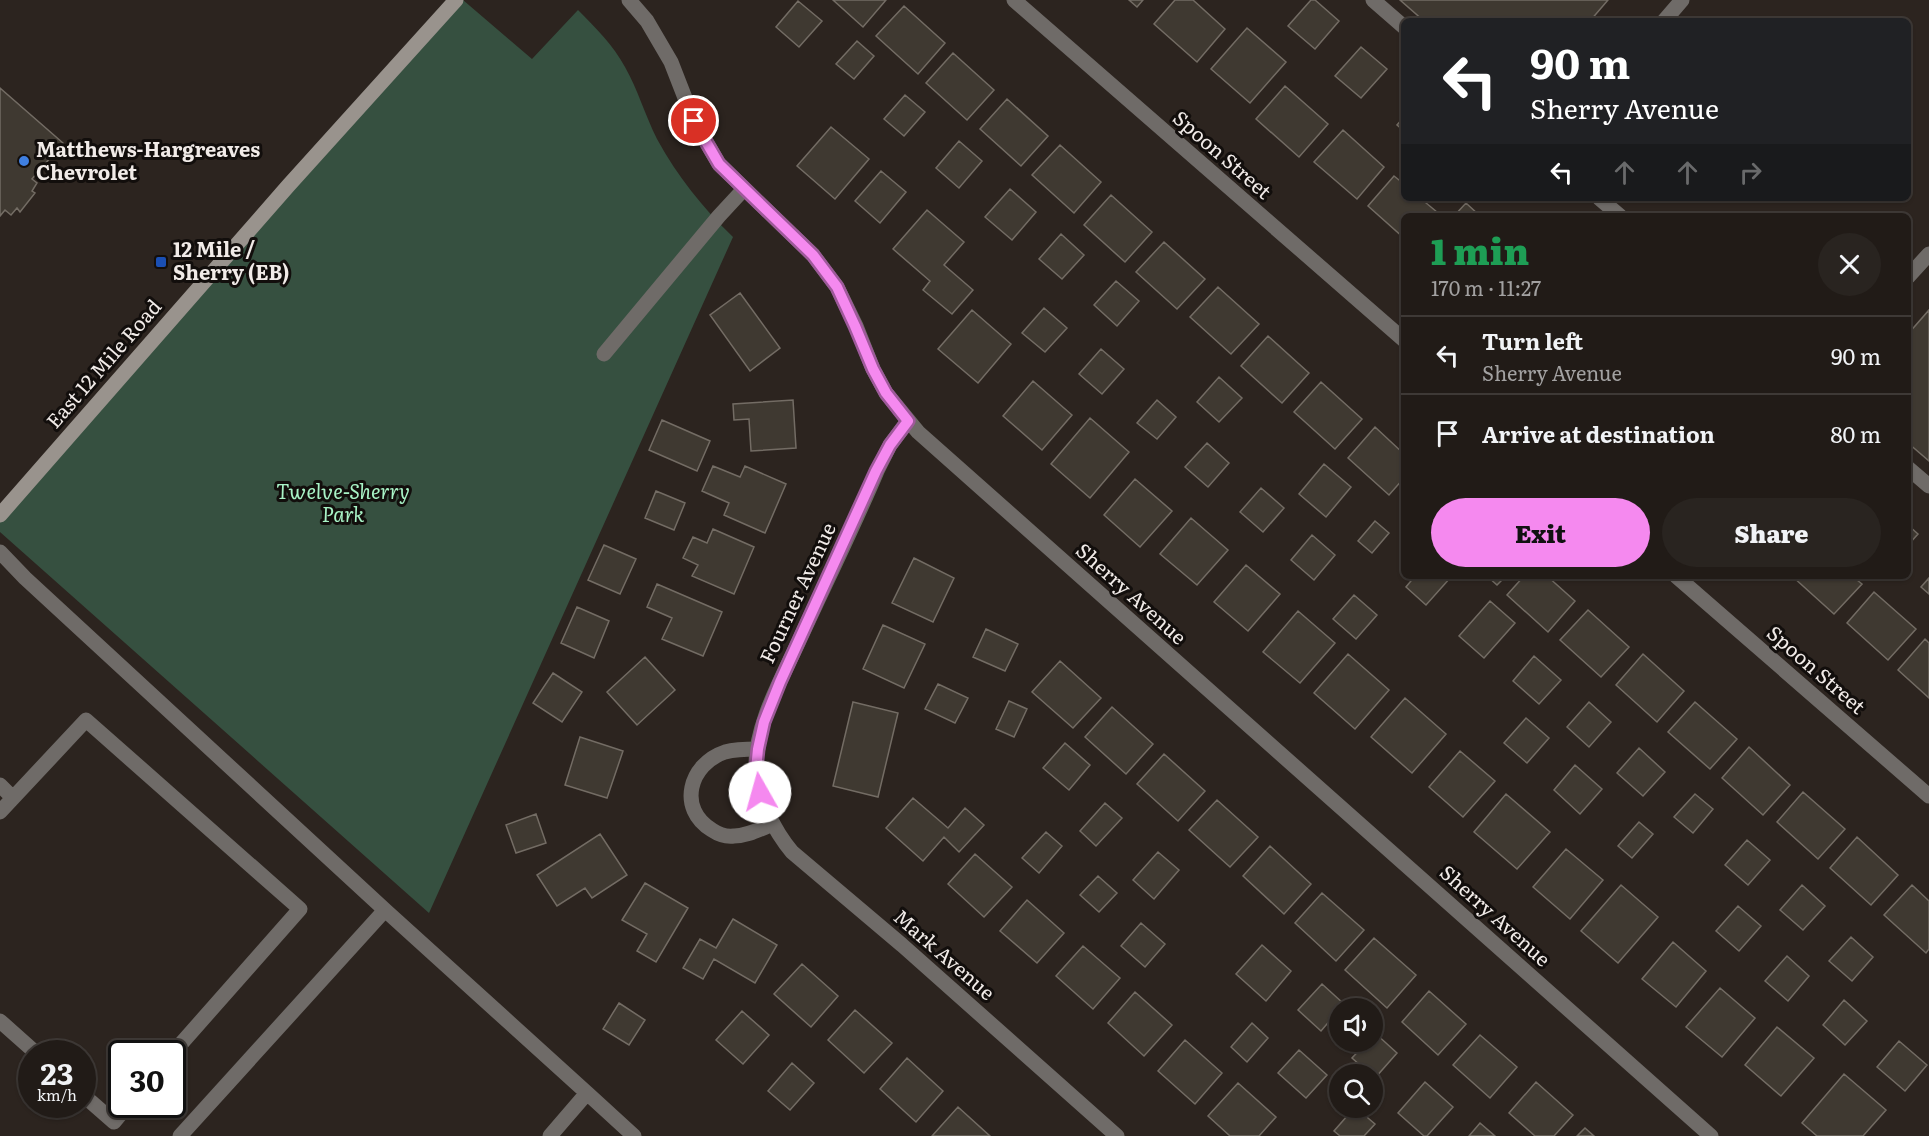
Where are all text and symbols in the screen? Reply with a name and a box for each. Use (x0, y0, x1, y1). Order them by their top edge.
text: 90 m (1530, 30, 1630, 92)
icon: left (1431, 42, 1509, 120)
text: Sherry Avenue (1530, 87, 1719, 127)
pin (668, 95, 719, 146)
street label: Spoon Street (1167, 102, 1279, 205)
icon: arrive (677, 104, 710, 137)
place label: Matthews-Hargreaves Chevrolet (36, 133, 260, 186)
marker: Matthews-Hargreaves Chevrolet (17, 154, 31, 168)
icon: left (1545, 156, 1578, 189)
icon: ahead (1608, 156, 1641, 189)
icon: ahead (1671, 156, 1704, 189)
icon: right (1734, 156, 1767, 189)
text: 1 min (1431, 223, 1529, 276)
place label: 12 Mile / Sherry (EB) (173, 233, 289, 286)
button: close (1818, 233, 1881, 296)
marker: 12 Mile / Sherry (EB) (154, 255, 168, 269)
text: 170 m · 11:27 (1431, 272, 1541, 302)
street label: East 12 Mile Road (38, 292, 167, 434)
text: Turn left (1482, 324, 1583, 357)
icon: left (1431, 339, 1464, 372)
text: 90 m (1831, 339, 1881, 372)
text: Sherry Avenue (1482, 357, 1622, 387)
icon: arrive (1431, 417, 1464, 450)
text: Arrive at destination (1482, 417, 1715, 450)
text: 80 m (1830, 417, 1881, 450)
park label: Twelve-Sherry Park (276, 475, 410, 528)
button: Exit (1431, 498, 1650, 567)
button: Share (1662, 498, 1881, 567)
street label: Fourner Avenue (750, 517, 842, 667)
street label: Sherry Avenue (1070, 535, 1194, 650)
street label: Spoon Street (1761, 617, 1873, 720)
position arrow (728, 760, 792, 824)
street label: Sherry Avenue (1434, 857, 1558, 972)
street label: Mark Avenue (888, 901, 1003, 1006)
map controls (1329, 998, 1383, 1118)
button: sound (1329, 998, 1383, 1052)
speed limit sign: 30 (108, 1040, 186, 1118)
text: 23 (41, 1050, 73, 1094)
button: search (1329, 1064, 1383, 1118)
text: km/h (37, 1083, 77, 1106)

